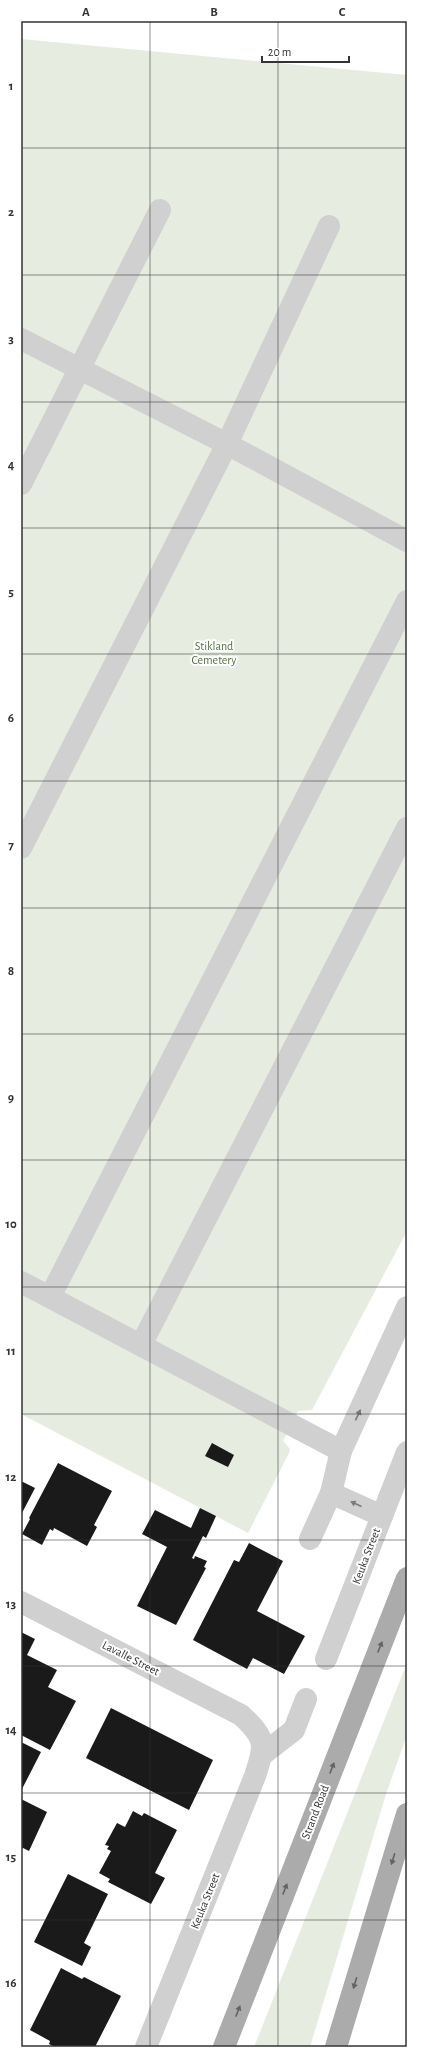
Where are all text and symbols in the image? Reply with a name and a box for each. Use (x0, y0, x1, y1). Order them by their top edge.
text: A (82, 6, 90, 19)
text: B (210, 6, 218, 19)
text: C (339, 6, 346, 19)
scale bar (262, 38, 349, 64)
text: 20 m (268, 46, 291, 58)
text: 1 (9, 80, 13, 93)
text: 2 (8, 206, 14, 219)
text: 3 (8, 333, 14, 346)
text: 4 (8, 459, 15, 472)
text: 5 (8, 586, 14, 599)
park label: Stikland Cemetery (191, 640, 237, 667)
text: 6 (8, 712, 14, 725)
text: 7 (8, 839, 14, 852)
text: 8 (8, 965, 14, 978)
text: 9 (8, 1092, 14, 1105)
text: 10 (5, 1218, 17, 1231)
text: 11 (6, 1345, 16, 1358)
one-way arrow (355, 1409, 361, 1421)
text: 12 (6, 1471, 16, 1484)
one-way arrow (350, 1501, 362, 1507)
street label: Keuka Street (350, 1526, 382, 1586)
text: 13 (6, 1598, 17, 1611)
street label: Lavalle Street (100, 1638, 162, 1678)
one-way arrow (377, 1641, 383, 1653)
text: 14 (5, 1724, 17, 1737)
one-way arrow (330, 1762, 336, 1774)
street label: Strand Road (299, 1783, 331, 1841)
text: 15 (6, 1851, 17, 1864)
one-way arrow (390, 1853, 396, 1865)
street label: Keuka Street (188, 1871, 222, 1931)
one-way arrow (283, 1883, 289, 1895)
text: 16 (6, 1977, 16, 1990)
one-way arrow (352, 1977, 358, 1989)
one-way arrow (236, 2004, 242, 2016)

